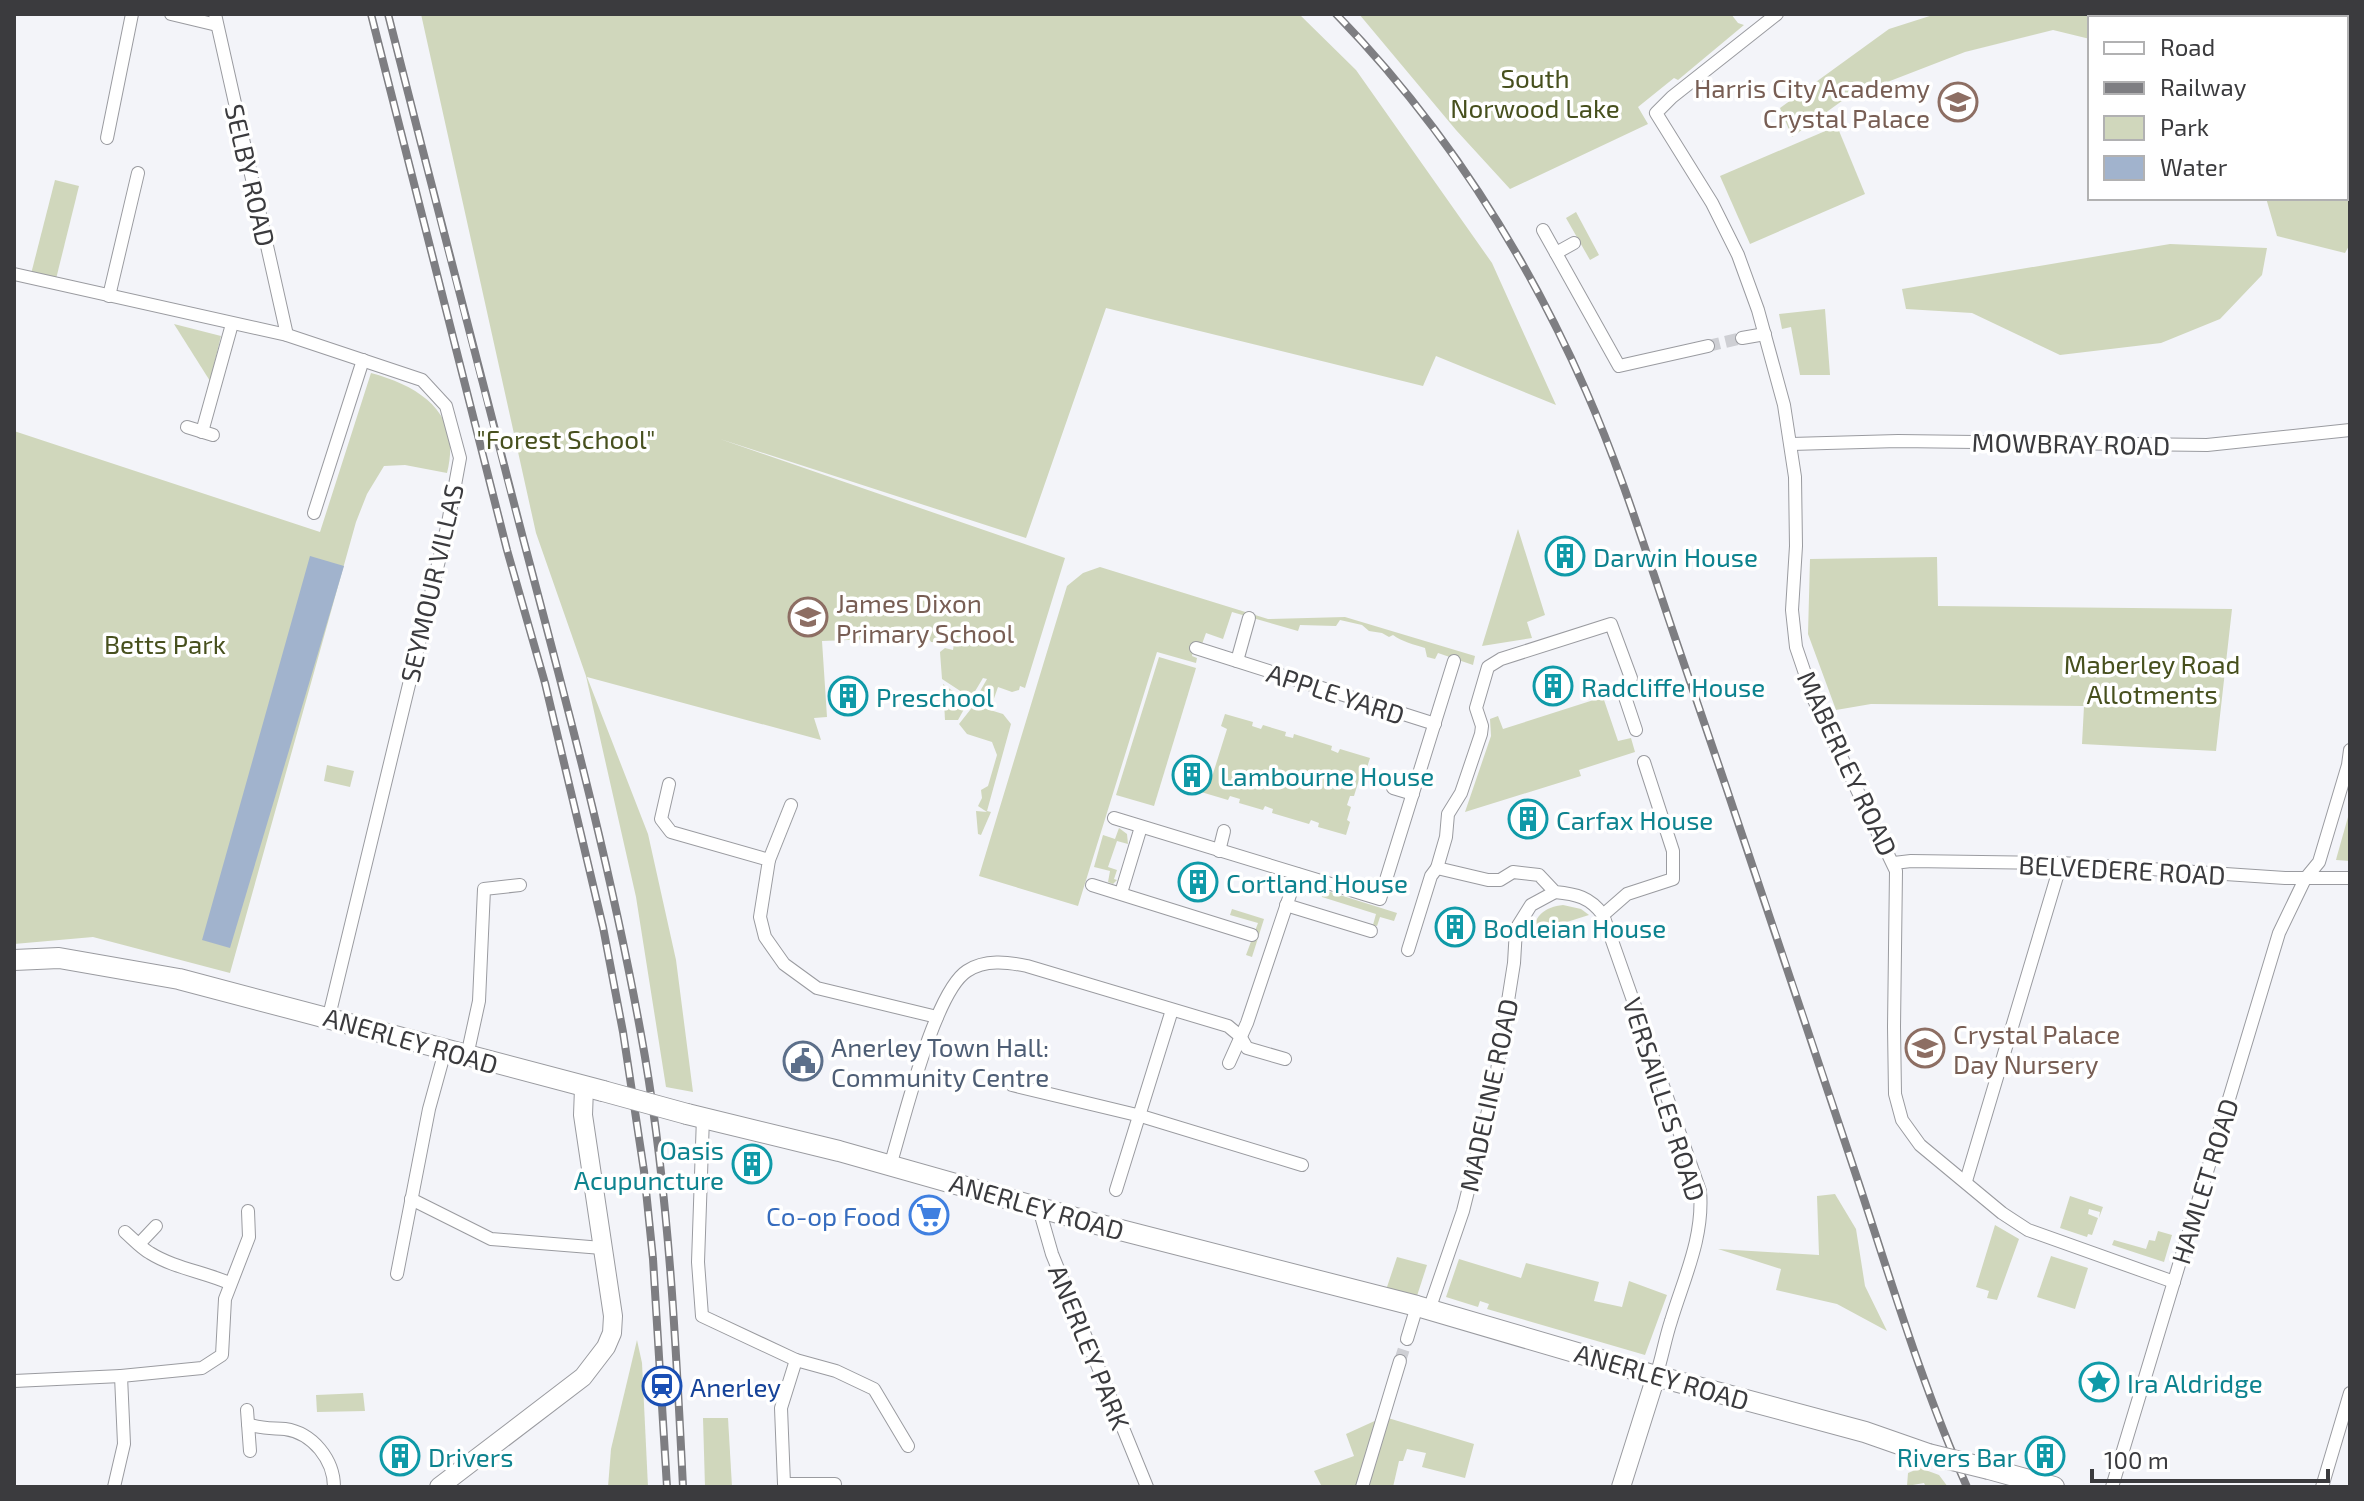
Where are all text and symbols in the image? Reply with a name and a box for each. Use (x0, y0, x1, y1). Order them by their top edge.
legend (2088, 16, 2348, 200)
text: Road (2160, 32, 2215, 61)
park label: South Norwood Lake (1450, 62, 1620, 123)
place label: Harris City Academy Crystal Palace (1694, 72, 1930, 133)
text: Railway (2160, 72, 2247, 101)
school or university icon: Harris City Academy Crystal Palace (1937, 81, 1979, 123)
street label: SELBY ROAD (220, 101, 282, 249)
text: Park (2160, 112, 2209, 141)
text: Water (2160, 152, 2228, 181)
park label: "Forest School" (477, 423, 655, 454)
street label: MOWBRAY ROAD (1972, 426, 2170, 460)
street label: SEYMOUR VILLAS (393, 481, 469, 685)
building icon: Darwin House (1544, 535, 1586, 577)
place label: Darwin House (1593, 541, 1758, 572)
place label: James Dixon Primary School (836, 587, 1015, 648)
school or university icon: James Dixon Primary School (787, 596, 829, 638)
park label: Betts Park (104, 628, 226, 659)
park label: Maberley Road Allotments (2064, 648, 2240, 709)
street label: APPLE YARD (1263, 656, 1409, 730)
building icon: Radcliffe House (1532, 665, 1574, 707)
street label: MABERLEY ROAD (1792, 666, 1904, 860)
place label: Radcliffe House (1581, 671, 1765, 702)
building icon: Preschool (827, 675, 869, 717)
place label: Preschool (876, 681, 994, 712)
building icon: Lambourne House (1171, 754, 1213, 796)
place label: Lambourne House (1220, 760, 1434, 791)
building icon: Carfax House (1507, 798, 1549, 840)
place label: Carfax House (1556, 804, 1713, 835)
street label: BELVEDERE ROAD (2018, 848, 2226, 890)
building icon: Cortland House (1177, 861, 1219, 903)
place label: Cortland House (1226, 867, 1408, 898)
building icon: Bodleian House (1434, 906, 1476, 948)
place label: Bodleian House (1483, 912, 1666, 943)
street label: VERSAILLES ROAD (1617, 993, 1713, 1205)
street label: MADELINE ROAD (1452, 996, 1524, 1194)
street label: ANERLEY ROAD (320, 1000, 502, 1080)
place label: Crystal Palace Day Nursery (1953, 1018, 2120, 1079)
school or university icon: Crystal Palace Day Nursery (1904, 1027, 1946, 1069)
place label: Anerley Town Hall: Community Centre (831, 1031, 1049, 1092)
public building icon: Anerley Town Hall: Community Centre (782, 1040, 824, 1082)
street label: HAMLET ROAD (2164, 1095, 2244, 1267)
place label: Oasis Acupuncture (574, 1134, 724, 1195)
building icon: Oasis Acupuncture (731, 1143, 773, 1185)
street label: ANERLEY ROAD (946, 1166, 1128, 1246)
supermarket icon: Co-op Food (908, 1194, 950, 1236)
place label: Co-op Food (766, 1200, 901, 1231)
street label: ANERLEY PARK (1043, 1260, 1137, 1434)
street label: ANERLEY ROAD (1571, 1336, 1753, 1416)
place icon: Ira Aldridge (2078, 1361, 2120, 1403)
station icon: Anerley (641, 1365, 683, 1407)
place label: Ira Aldridge (2127, 1367, 2263, 1398)
place label: Anerley (690, 1371, 781, 1402)
scale bar (2092, 1433, 2328, 1483)
building icon: Drivers (379, 1435, 421, 1477)
building icon: Rivers Bar (2024, 1435, 2066, 1477)
place label: Drivers (428, 1441, 513, 1472)
place label: Rivers Bar (1897, 1441, 2017, 1472)
text: 100 m (2104, 1445, 2169, 1474)

